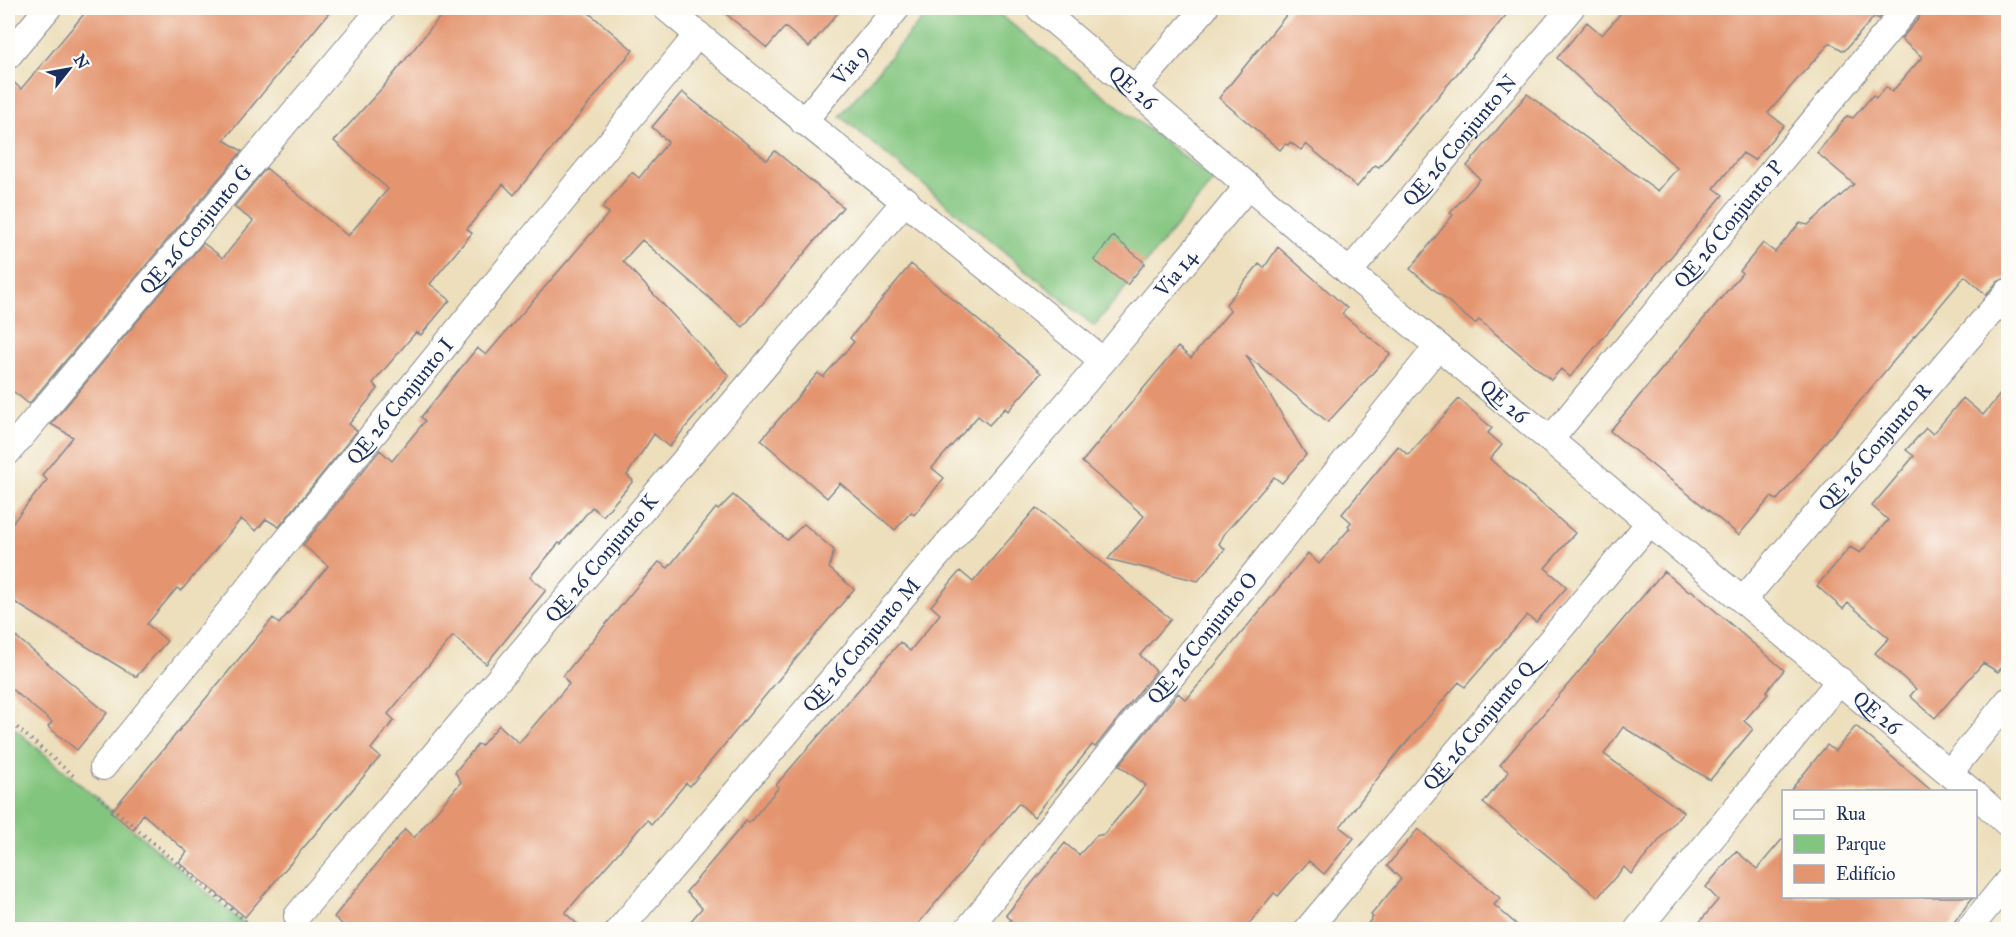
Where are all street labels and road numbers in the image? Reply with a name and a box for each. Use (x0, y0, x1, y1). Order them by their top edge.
street label: Via 9 (825, 39, 874, 91)
street label: QE 26 (1103, 60, 1163, 116)
street label: QE 26 Conjunto N (1397, 69, 1523, 212)
street label: QE 26 Conjunto P (1668, 155, 1789, 294)
street label: QE 26 Conjunto G (133, 159, 258, 300)
street label: Via 14 (1148, 243, 1204, 303)
street label: QE 26 Conjunto I (341, 333, 459, 470)
street label: QE 26 (1474, 374, 1534, 430)
street label: QE 26 Conjunto R (1812, 376, 1938, 517)
street label: QE 26 Conjunto K (539, 487, 664, 628)
street label: QE 26 Conjunto O (1141, 567, 1264, 710)
street label: QE 26 Conjunto M (797, 573, 926, 718)
street label: QE 26 Conjunto Q (1417, 644, 1550, 796)
street label: QE 26 (1847, 685, 1908, 741)

